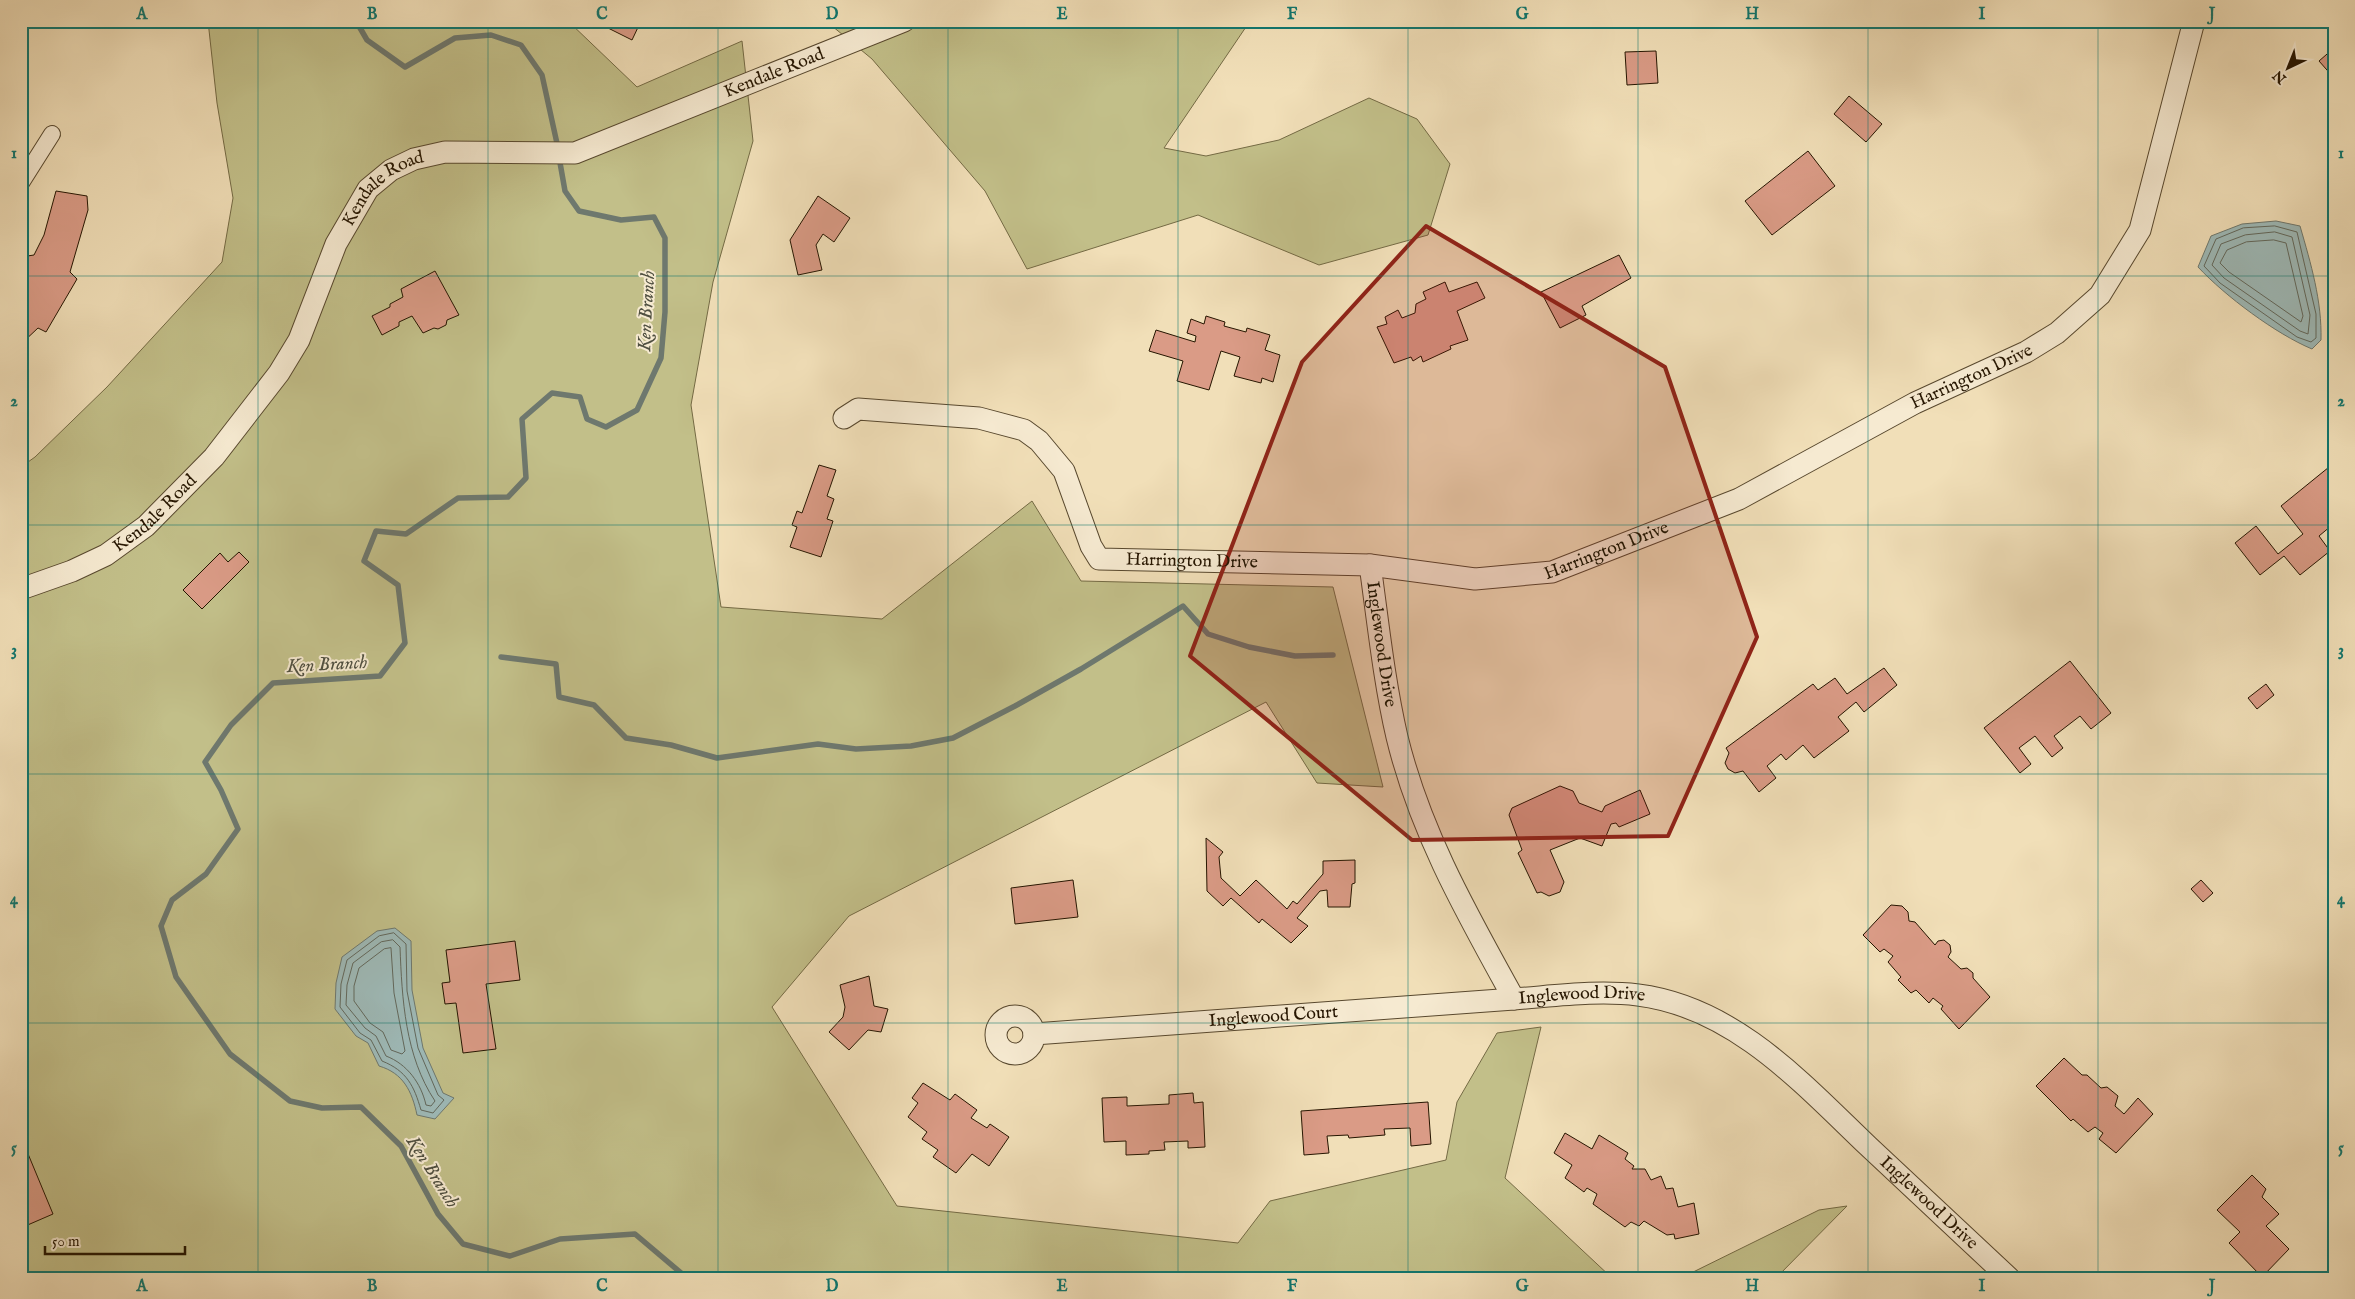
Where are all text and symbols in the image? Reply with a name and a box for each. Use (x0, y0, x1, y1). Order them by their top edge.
text: A (136, 5, 149, 25)
text: B (367, 5, 378, 25)
text: C (596, 5, 608, 25)
text: D (826, 5, 839, 25)
text: E (1056, 5, 1068, 25)
text: F (1287, 5, 1298, 25)
text: G (1516, 5, 1529, 25)
text: H (1745, 5, 1759, 25)
text: I (1979, 5, 1986, 25)
text: J (2207, 5, 2216, 25)
north arrow (2262, 42, 2312, 92)
street label: Kendale Road (721, 43, 828, 103)
text: N (2269, 66, 2291, 88)
text: 1 (11, 144, 17, 164)
text: 1 (2338, 144, 2344, 164)
street label: Kendale Road (337, 146, 426, 230)
water label: Ken Branch (633, 270, 661, 353)
street label: Harrington Drive (1907, 339, 2037, 415)
text: 2 (10, 392, 18, 412)
text: 2 (2337, 392, 2345, 412)
street label: Kendale Road (108, 469, 202, 558)
street label: Harrington Drive (1541, 516, 1672, 585)
street label: Harrington Drive (1126, 548, 1258, 574)
street label: Inglewood Drive (1361, 580, 1402, 709)
text: 3 (11, 641, 17, 661)
text: 3 (2338, 641, 2344, 661)
water label: Ken Branch (285, 651, 368, 679)
text: 4 (10, 890, 19, 910)
text: 4 (2337, 890, 2346, 910)
street label: Inglewood Drive (1518, 982, 1647, 1010)
street label: Inglewood Court (1208, 1000, 1339, 1033)
water label: Ken Branch (400, 1131, 464, 1213)
text: 5 (11, 1139, 17, 1159)
text: 5 (2338, 1139, 2344, 1159)
street label: Inglewood Drive (1875, 1151, 1983, 1255)
scale bar (45, 1224, 185, 1256)
text: 50 m (52, 1232, 80, 1251)
text: A (136, 1277, 149, 1297)
text: B (367, 1277, 378, 1297)
text: C (596, 1277, 608, 1297)
text: D (826, 1277, 839, 1297)
text: E (1056, 1277, 1068, 1297)
text: F (1287, 1277, 1298, 1297)
text: G (1516, 1277, 1529, 1297)
text: H (1745, 1277, 1759, 1297)
text: I (1979, 1277, 1986, 1297)
text: J (2207, 1277, 2216, 1297)

